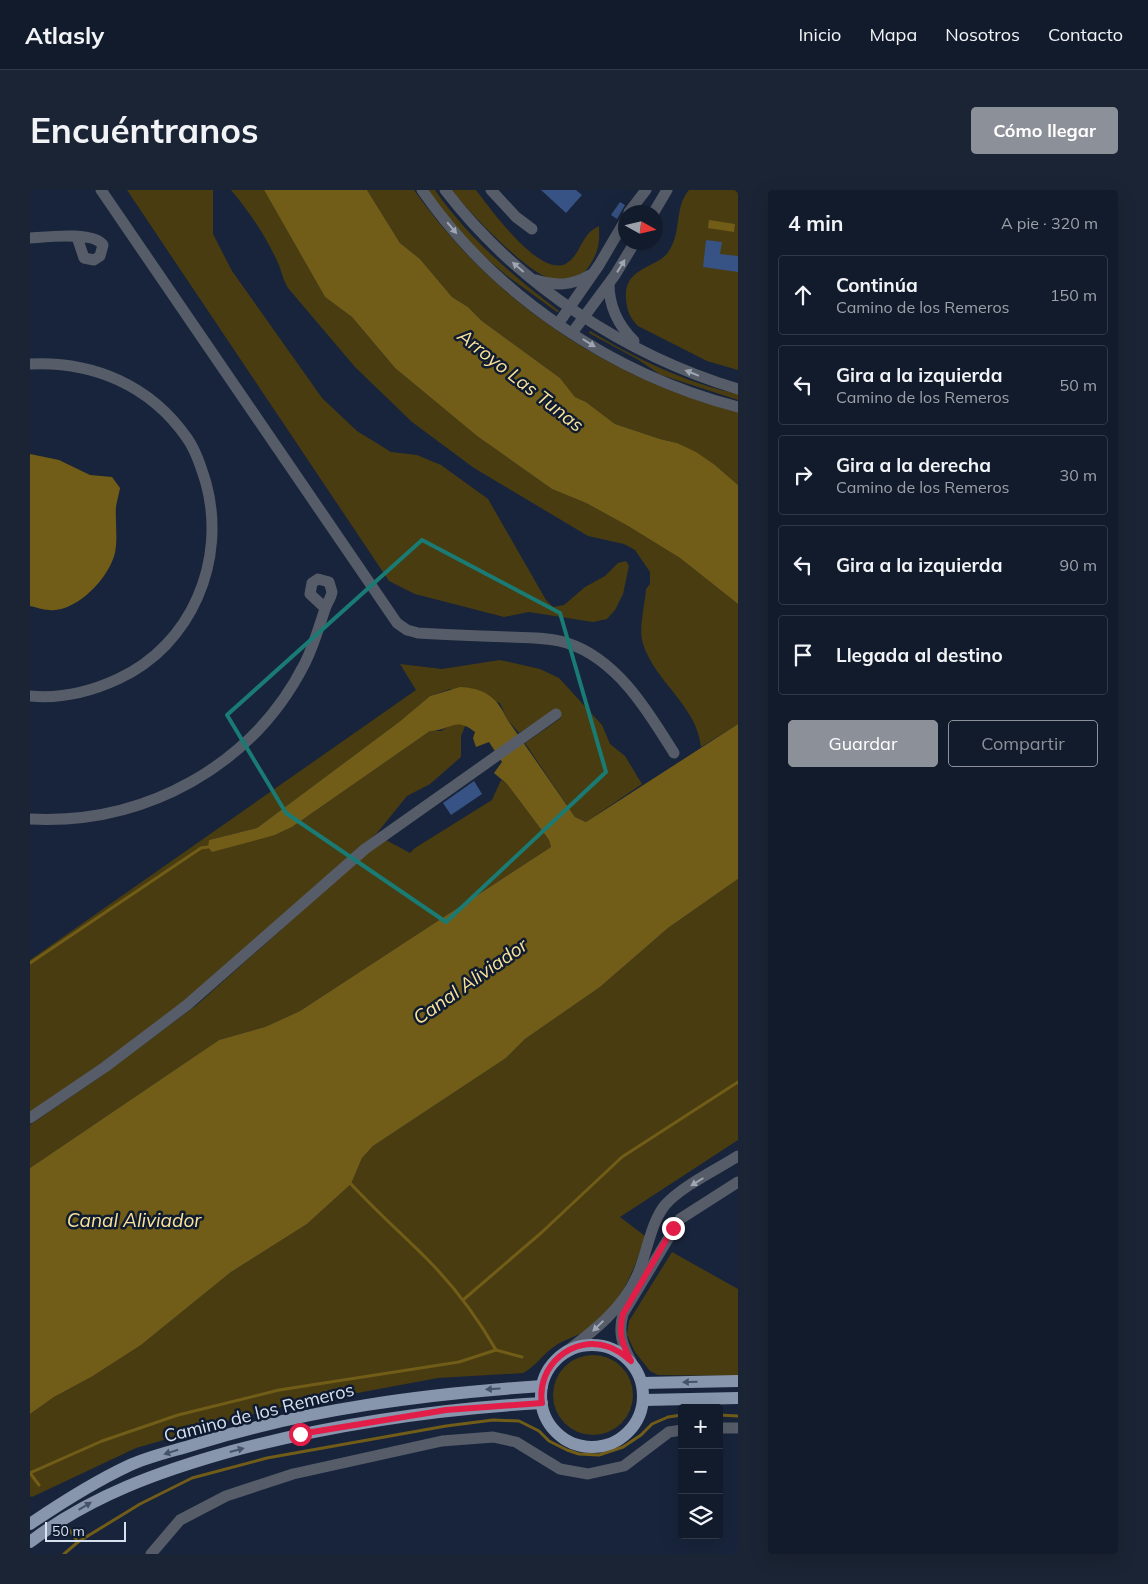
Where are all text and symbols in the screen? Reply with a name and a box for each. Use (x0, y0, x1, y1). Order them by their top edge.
text: Atlasly (25, 20, 104, 50)
text: Inicio (798, 23, 841, 46)
text: Mapa (869, 23, 917, 46)
text: Nosotros (945, 23, 1020, 46)
text: Contacto (1048, 23, 1123, 46)
button: Cómo llegar (971, 107, 1118, 154)
text: Encuéntranos (30, 108, 259, 152)
north arrow (618, 205, 663, 250)
text: 4 min (788, 210, 843, 236)
text: A pie · 320 m (1001, 213, 1098, 233)
one-way arrow (446, 222, 457, 235)
one-way arrow (616, 259, 625, 272)
one-way arrow (512, 261, 524, 273)
text: Continúa (836, 273, 918, 297)
icon: ahead (789, 281, 817, 309)
text: 150 m (1050, 285, 1097, 305)
text: Camino de los Remeros (836, 297, 1010, 317)
water label: Arroyo Las Tunas (452, 323, 589, 437)
one-way arrow (582, 339, 596, 348)
text: Gira a la izquierda (836, 363, 1002, 387)
one-way arrow (685, 369, 699, 377)
icon: left (789, 371, 817, 399)
text: 50 m (1060, 375, 1097, 395)
text: Camino de los Remeros (836, 387, 1010, 407)
text: Gira a la derecha (836, 453, 991, 477)
icon: right (789, 461, 817, 489)
text: 30 m (1060, 465, 1097, 485)
text: Camino de los Remeros (836, 477, 1010, 497)
icon: left (789, 551, 817, 579)
text: Gira a la izquierda (836, 553, 1002, 577)
text: 90 m (1060, 555, 1097, 575)
icon: arrive (789, 641, 817, 669)
text: Llegada al destino (836, 643, 1003, 667)
button: Guardar (788, 720, 938, 767)
button: Compartir (948, 720, 1098, 767)
water label: Canal Aliviador (408, 932, 533, 1029)
one-way arrow (690, 1177, 703, 1187)
water label: Canal Aliviador (67, 1208, 202, 1232)
route end (662, 1217, 685, 1240)
one-way arrow (592, 1320, 604, 1332)
street label: Camino de los Remeros (161, 1378, 356, 1447)
one-way arrow (682, 1379, 698, 1387)
one-way arrow (485, 1386, 501, 1394)
map controls (678, 1404, 723, 1539)
button: + (678, 1404, 723, 1449)
route start (289, 1423, 312, 1446)
one-way arrow (230, 1446, 245, 1454)
one-way arrow (163, 1449, 178, 1457)
button: − (678, 1449, 723, 1494)
button: layers (678, 1494, 723, 1539)
one-way arrow (79, 1501, 92, 1510)
scale bar (45, 1519, 126, 1542)
text: 50 m (52, 1522, 85, 1540)

